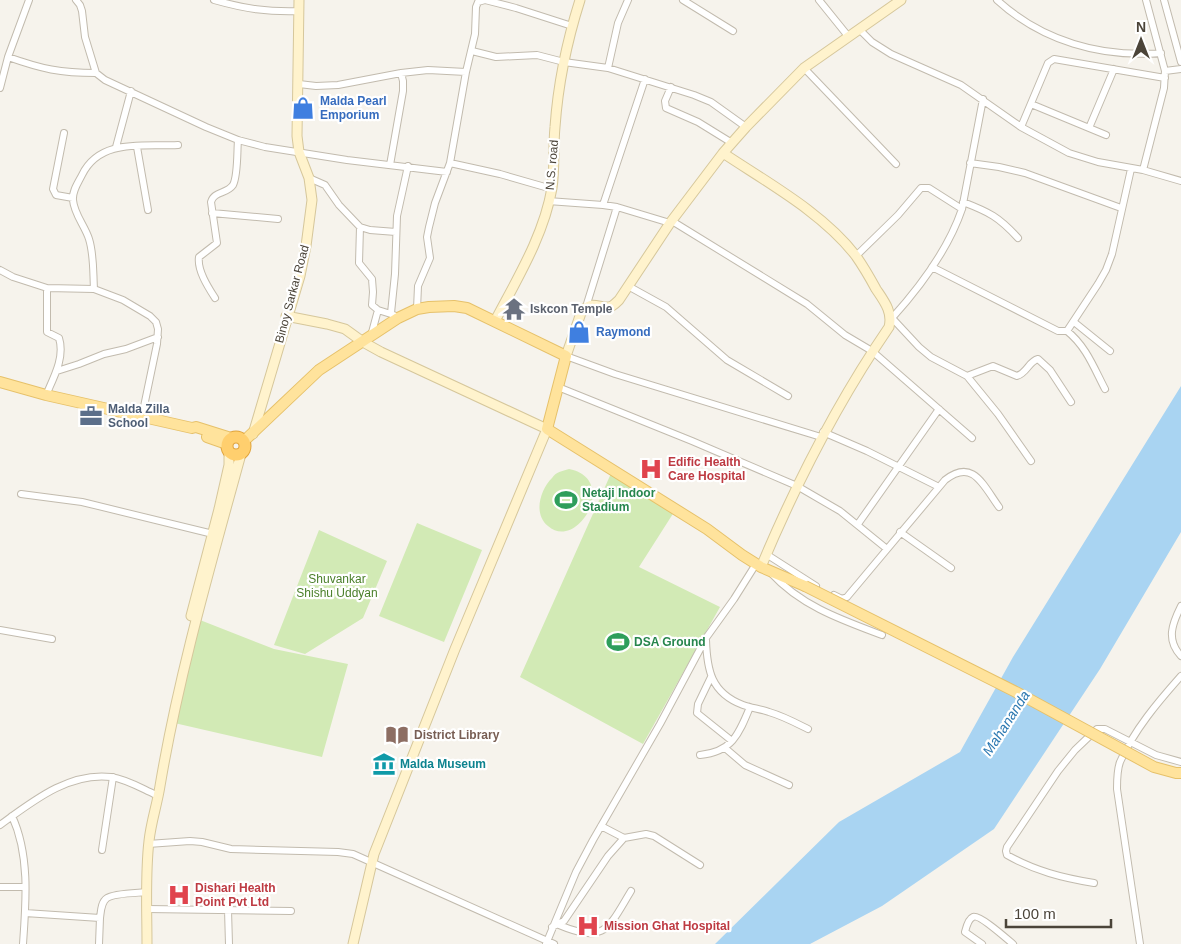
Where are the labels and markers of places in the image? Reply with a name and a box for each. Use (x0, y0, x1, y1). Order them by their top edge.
place label: Malda Pearl Emporium (320, 94, 387, 122)
shop icon: Malda Pearl Emporium (290, 95, 316, 121)
temple icon: Iskcon Temple (501, 296, 527, 322)
place label: Iskcon Temple (530, 302, 613, 316)
shop icon: Raymond (566, 319, 592, 345)
place label: Raymond (596, 325, 651, 339)
place label: Malda Zilla School (108, 402, 170, 430)
office icon: Malda Zilla School (78, 403, 104, 429)
place label: Edific Health Care Hospital (668, 455, 745, 483)
hospital icon: Edific Health Care Hospital (638, 456, 664, 482)
place label: Netaji Indoor Stadium (582, 486, 656, 514)
sports icon: Netaji Indoor Stadium (553, 487, 579, 513)
sports icon: DSA Ground (605, 629, 631, 655)
place label: DSA Ground (634, 635, 706, 649)
library icon: District Library (384, 722, 410, 748)
place label: District Library (414, 728, 500, 742)
museum icon: Malda Museum (371, 751, 397, 777)
place label: Malda Museum (400, 757, 486, 771)
place label: Dishari Health Point Pvt Ltd (195, 881, 276, 909)
hospital icon: Dishari Health Point Pvt Ltd (166, 882, 192, 908)
hospital icon: Mission Ghat Hospital (575, 913, 601, 939)
place label: Mission Ghat Hospital (604, 919, 730, 933)

